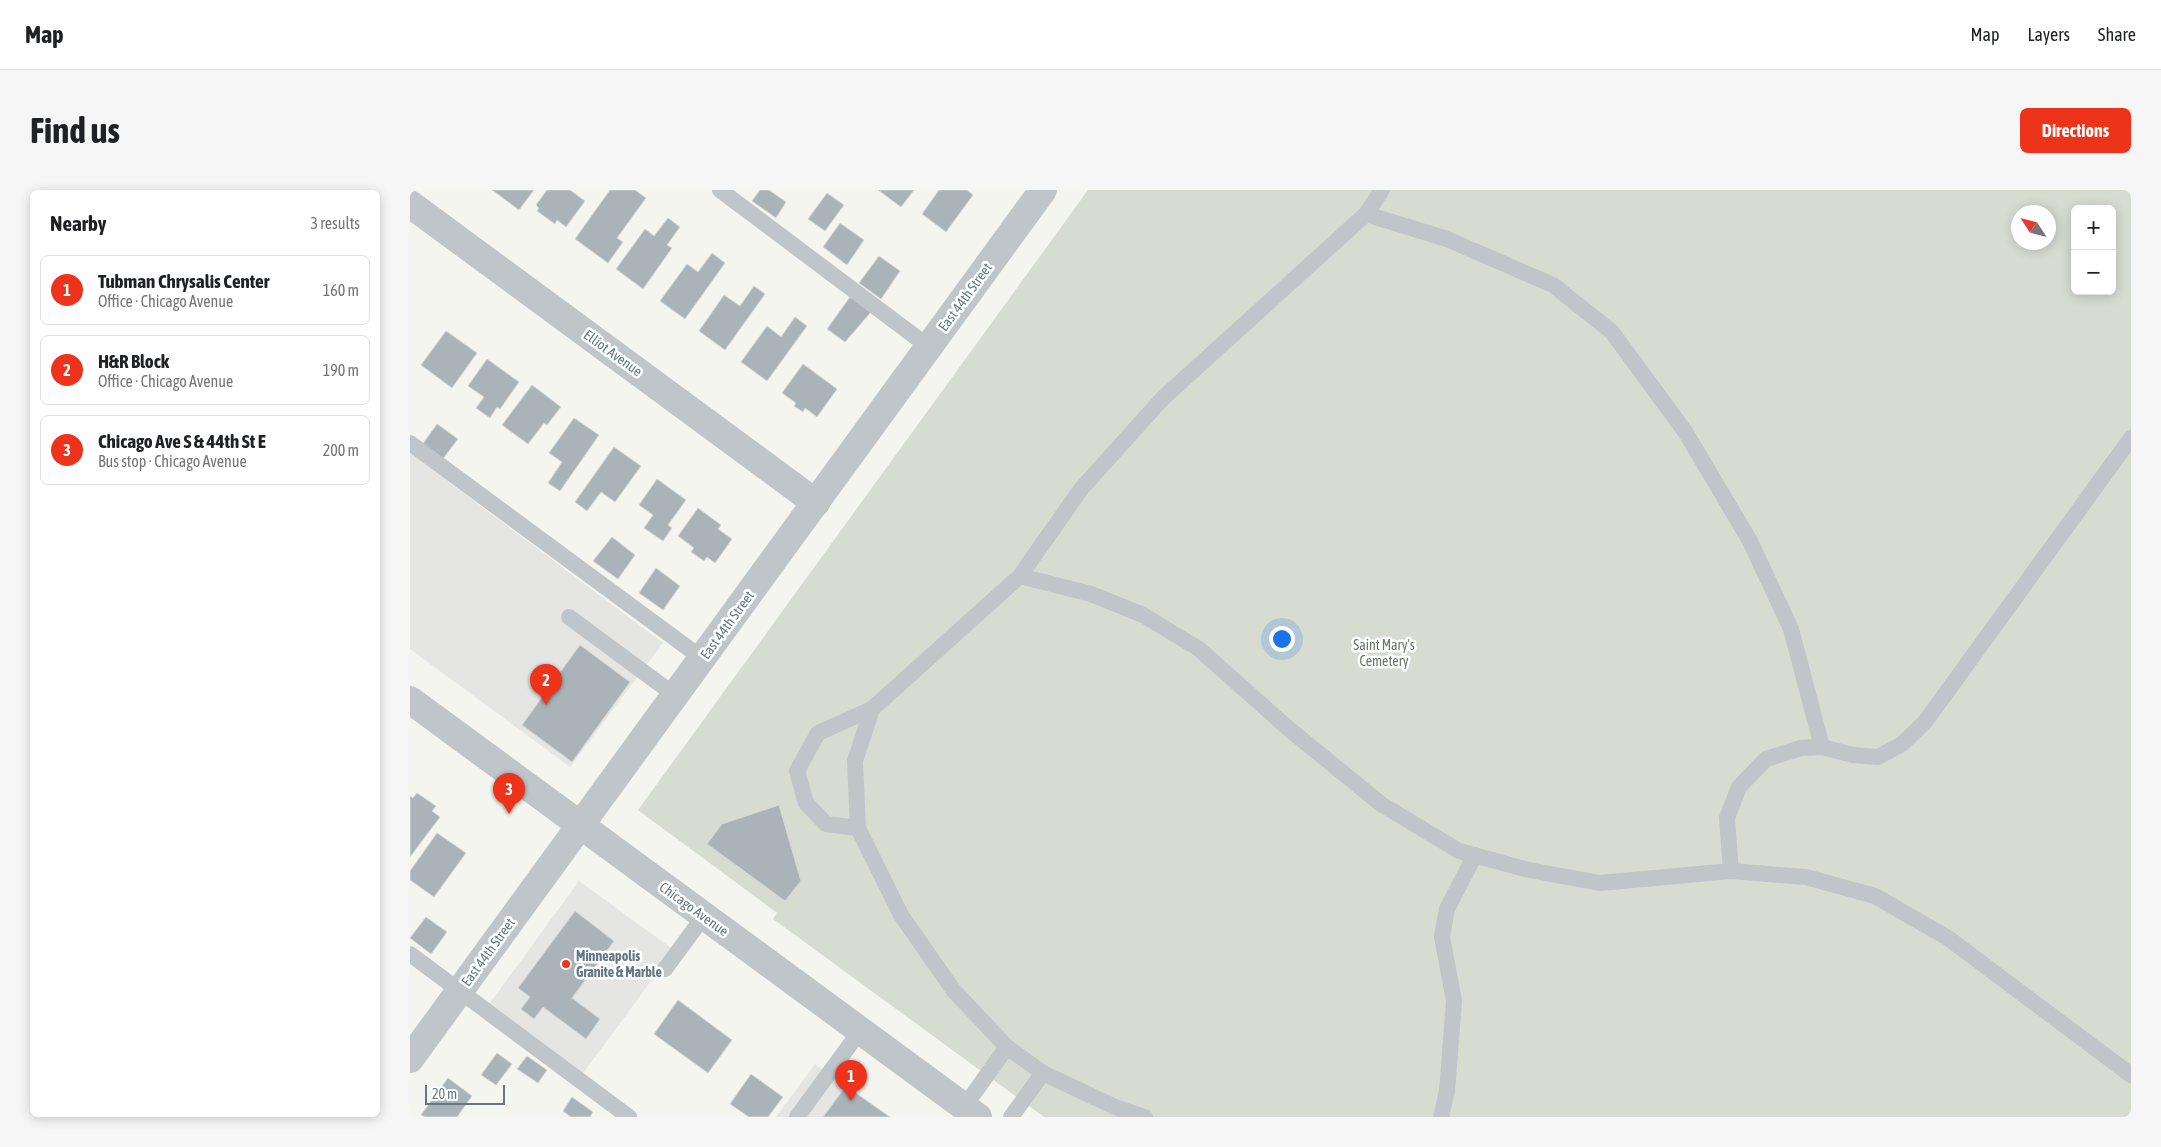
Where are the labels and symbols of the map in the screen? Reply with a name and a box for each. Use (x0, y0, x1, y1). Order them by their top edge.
north arrow (2011, 205, 2056, 250)
street label: East 44th Street (935, 260, 995, 334)
street label: Elliot Avenue (581, 327, 645, 379)
street label: East 44th Street (697, 588, 757, 662)
your location (1269, 626, 1295, 652)
park label: Saint Mary's Cemetery (1353, 637, 1415, 669)
pin: 2 (530, 664, 562, 705)
pin: 3 (493, 773, 525, 814)
street label: Chicago Avenue (657, 879, 731, 939)
street label: East 44th Street (458, 915, 518, 989)
place label: Minneapolis Granite & Marble (576, 948, 662, 980)
marker: Minneapolis Granite & Marble (560, 958, 572, 970)
pin: 1 (835, 1060, 867, 1101)
scale bar (425, 1082, 505, 1105)

